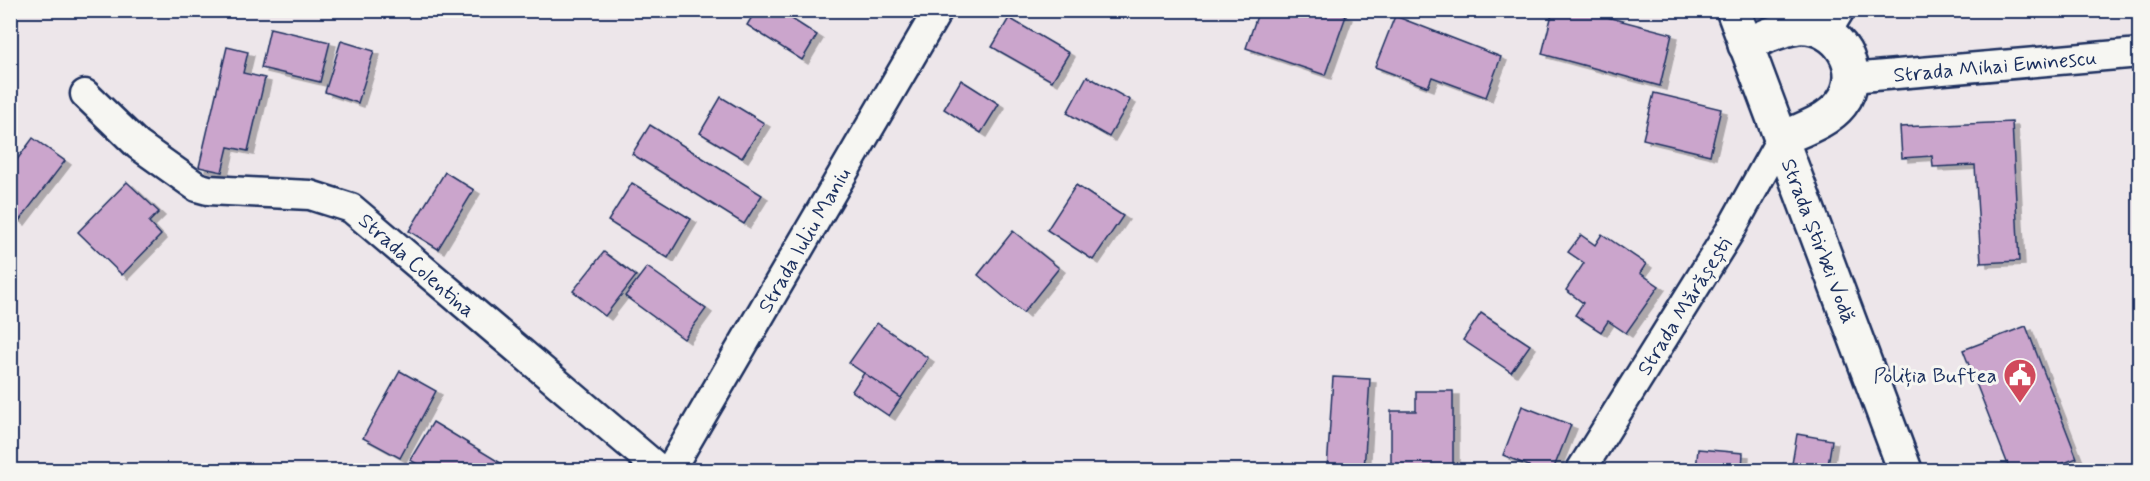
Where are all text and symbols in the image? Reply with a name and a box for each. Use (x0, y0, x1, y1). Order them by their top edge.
street label: Strada Mihai Eminescu (1892, 44, 2098, 90)
street label: Strada Știrbei Vodă (1774, 155, 1862, 328)
street label: Strada Iuliu Maniu (752, 163, 858, 318)
street label: Strada Colentina (352, 207, 481, 324)
street label: Strada Mărășești (1631, 232, 1739, 381)
public building icon: Poliția Buftea (2002, 357, 2038, 404)
place label: Poliția Buftea (1873, 362, 1997, 390)

